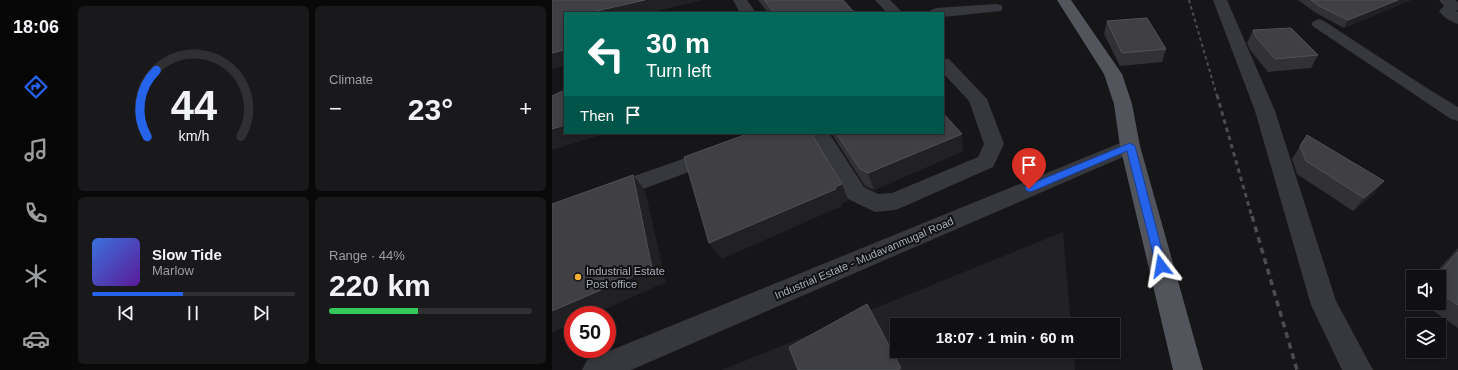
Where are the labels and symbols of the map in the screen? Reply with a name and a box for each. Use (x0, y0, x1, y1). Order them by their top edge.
pin (1012, 148, 1046, 189)
street label: Industrial Estate - Mudavanmugal Road (773, 215, 955, 301)
position arrow (1140, 245, 1182, 287)
place label: Industrial Estate Post office (586, 265, 665, 290)
marker: Industrial Estate Post office (573, 272, 583, 282)
speed limit sign: 50 (564, 306, 616, 358)

